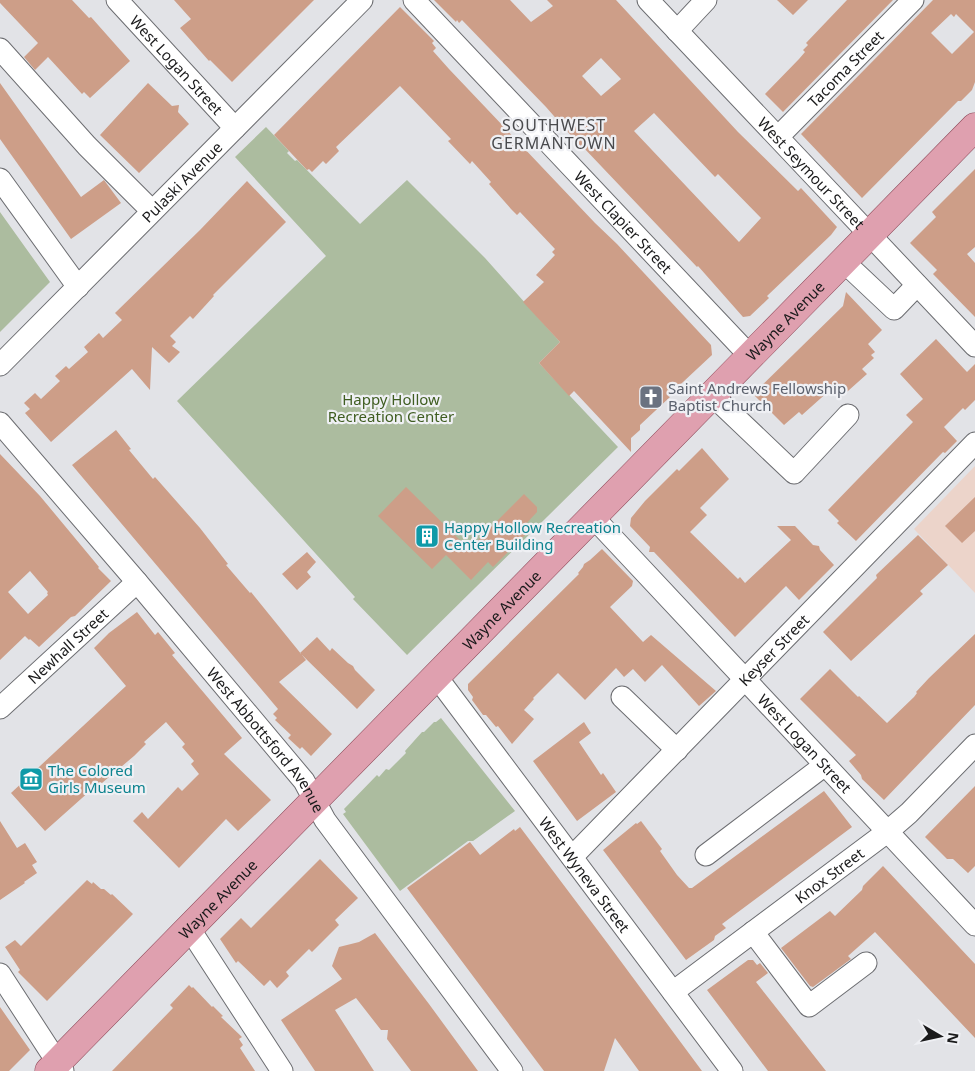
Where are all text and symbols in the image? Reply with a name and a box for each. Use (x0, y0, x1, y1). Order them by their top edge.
street label: West Logan Street (126, 11, 228, 119)
street label: Tacoma Street (803, 26, 888, 111)
street label: West Seymour Street (754, 113, 870, 234)
district label: SOUTHWEST GERMANTOWN (491, 114, 617, 154)
street label: Pulaski Avenue (137, 137, 226, 227)
street label: West Clapier Street (570, 166, 677, 278)
street label: Wayne Avenue (741, 277, 829, 365)
place label: Saint Andrews Fellowship Baptist Church (668, 378, 846, 415)
church icon: Saint Andrews Fellowship Baptist Church (638, 384, 664, 410)
park label: Happy Hollow Recreation Center (328, 389, 454, 426)
place label: Happy Hollow Recreation Center Building (444, 517, 621, 554)
building icon: Happy Hollow Recreation Center Building (414, 523, 440, 549)
street label: Wayne Avenue (458, 566, 545, 654)
street label: Newhall Street (23, 603, 113, 688)
street label: Keyser Street (734, 609, 814, 690)
street label: West Abbottsford Avenue (203, 663, 329, 816)
street label: West Logan Street (754, 690, 856, 797)
place label: The Colored Girls Museum (48, 760, 146, 797)
museum icon: The Colored Girls Museum (18, 766, 44, 792)
street label: West Wyneva Street (535, 813, 635, 937)
street label: Knox Street (791, 843, 868, 908)
street label: Wayne Avenue (174, 855, 261, 943)
north arrow (915, 1011, 965, 1061)
text: N (943, 1031, 964, 1045)

